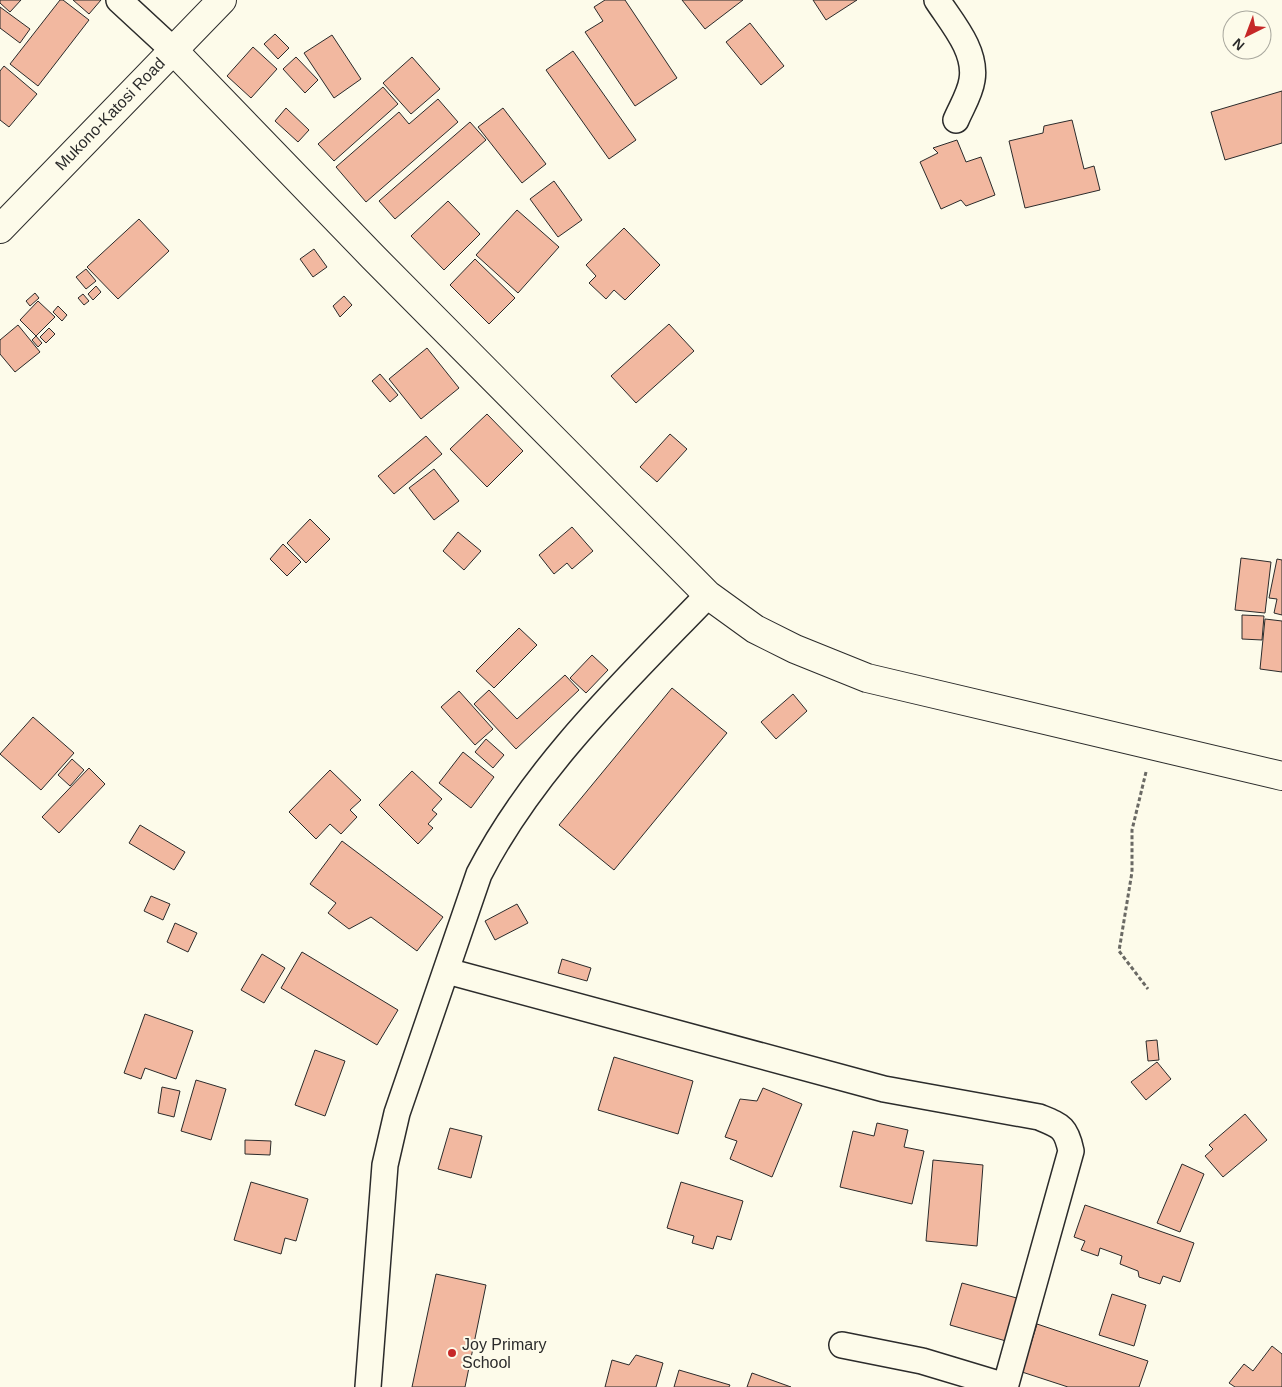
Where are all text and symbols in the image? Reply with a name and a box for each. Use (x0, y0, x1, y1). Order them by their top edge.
north arrow (1222, 10, 1272, 60)
text: N (1229, 35, 1247, 54)
street label: Mukono-Katosi Road (52, 54, 168, 174)
place label: Joy Primary School (462, 1336, 546, 1371)
marker: Joy Primary School (446, 1347, 458, 1359)

